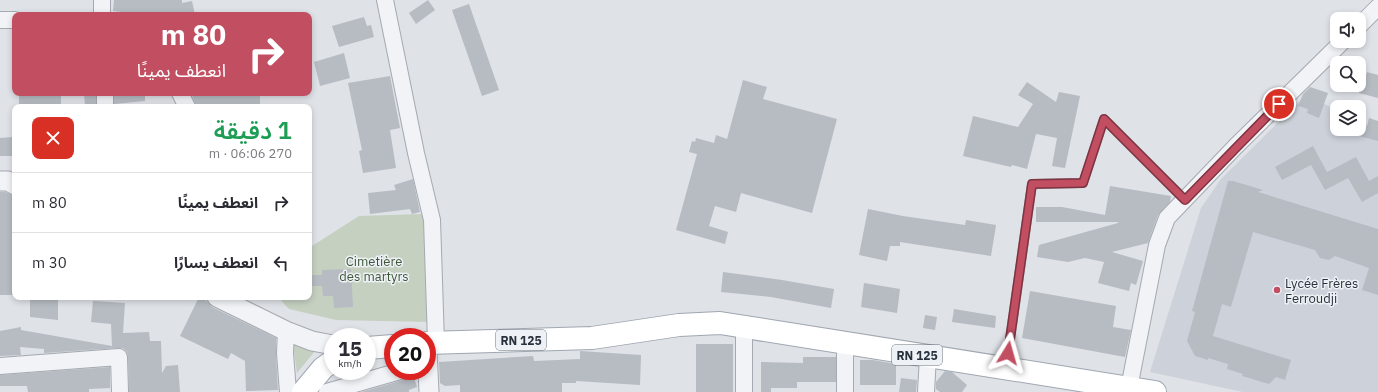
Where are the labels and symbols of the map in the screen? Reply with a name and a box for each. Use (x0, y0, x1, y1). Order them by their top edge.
pin (1262, 87, 1296, 121)
park label: Cimetière des martyrs (339, 253, 409, 285)
place label: Lycée Frères Ferroudji (1285, 275, 1358, 307)
marker: Lycée Frères Ferroudji (1272, 285, 1282, 295)
speed limit sign: 20 (384, 328, 436, 380)
road number: RN 125 (496, 330, 546, 350)
position arrow (987, 332, 1029, 374)
road number: RN 125 (892, 345, 942, 365)

